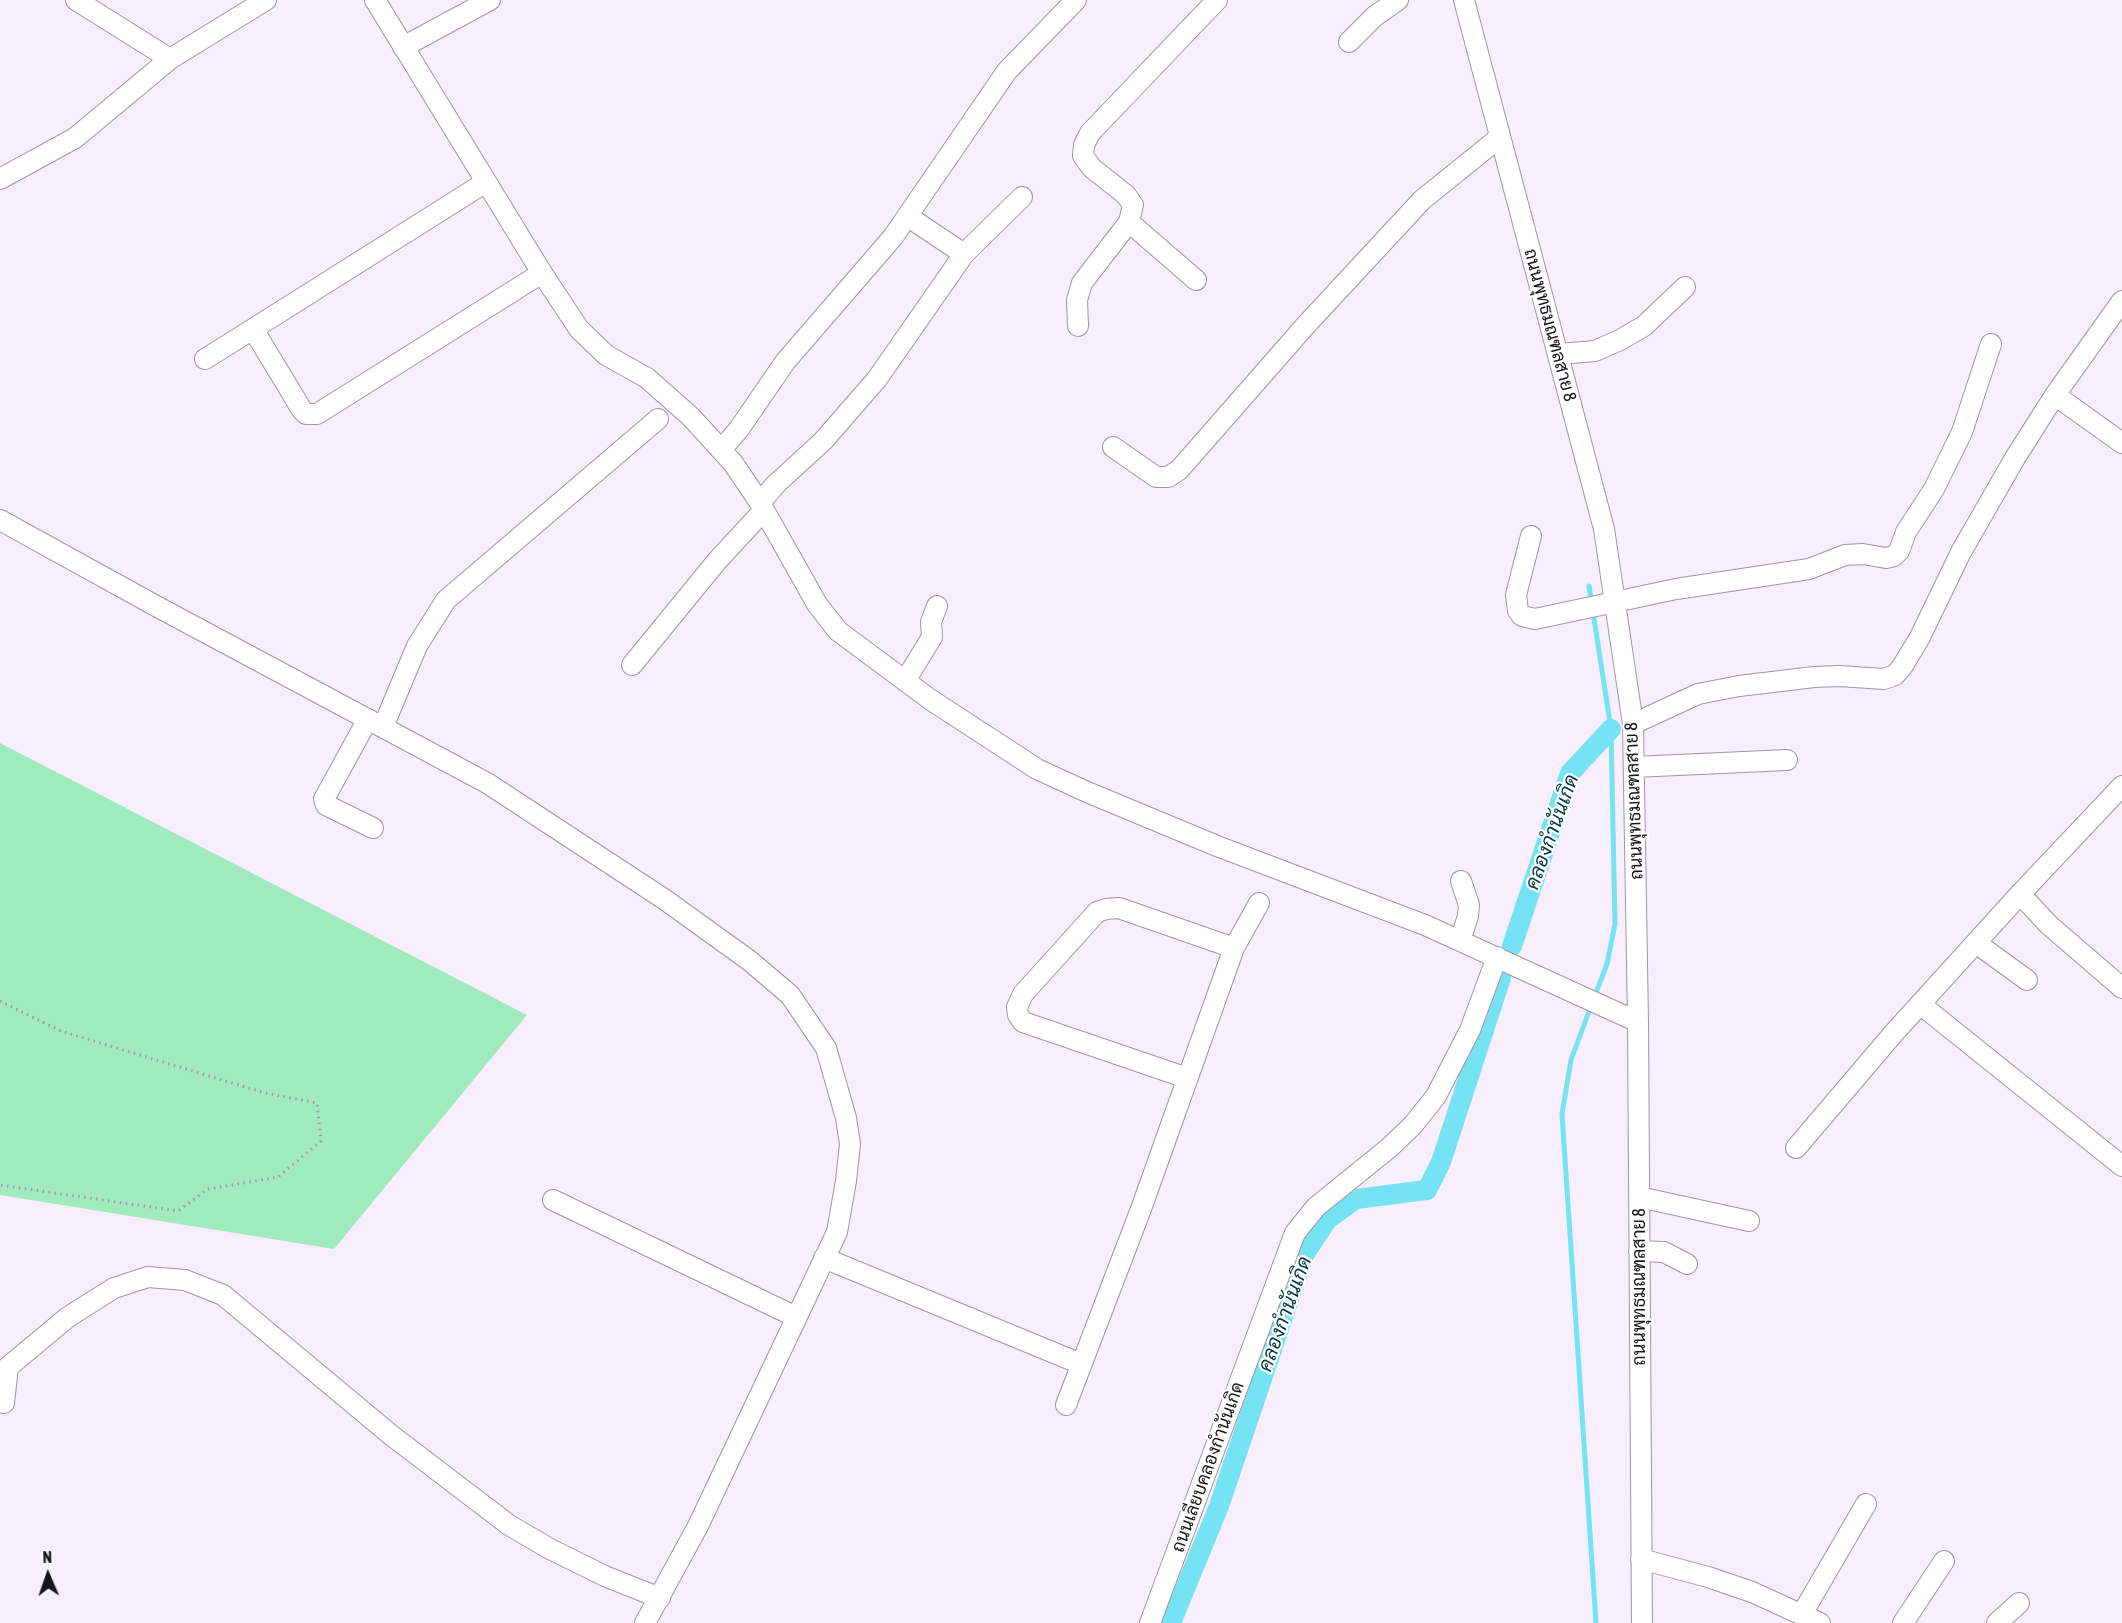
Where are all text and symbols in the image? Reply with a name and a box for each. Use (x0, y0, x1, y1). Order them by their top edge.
street label: ถนนพุทธมณฑลสาย 8 (1519, 246, 1581, 404)
street label: ถนนพุทธมณฑลสาย 8 (1620, 722, 1648, 880)
water label: คลองกำนันเกิด (1520, 771, 1584, 893)
street label: ถนนพุทธมณฑลสาย 8 (1628, 1208, 1650, 1366)
water label: คลองกำนันเกิด (1253, 1253, 1317, 1375)
street label: ถนนเลียบคลองกำนันเกิด (1167, 1379, 1249, 1555)
north arrow (18, 1545, 78, 1605)
text: N (42, 1548, 52, 1566)

